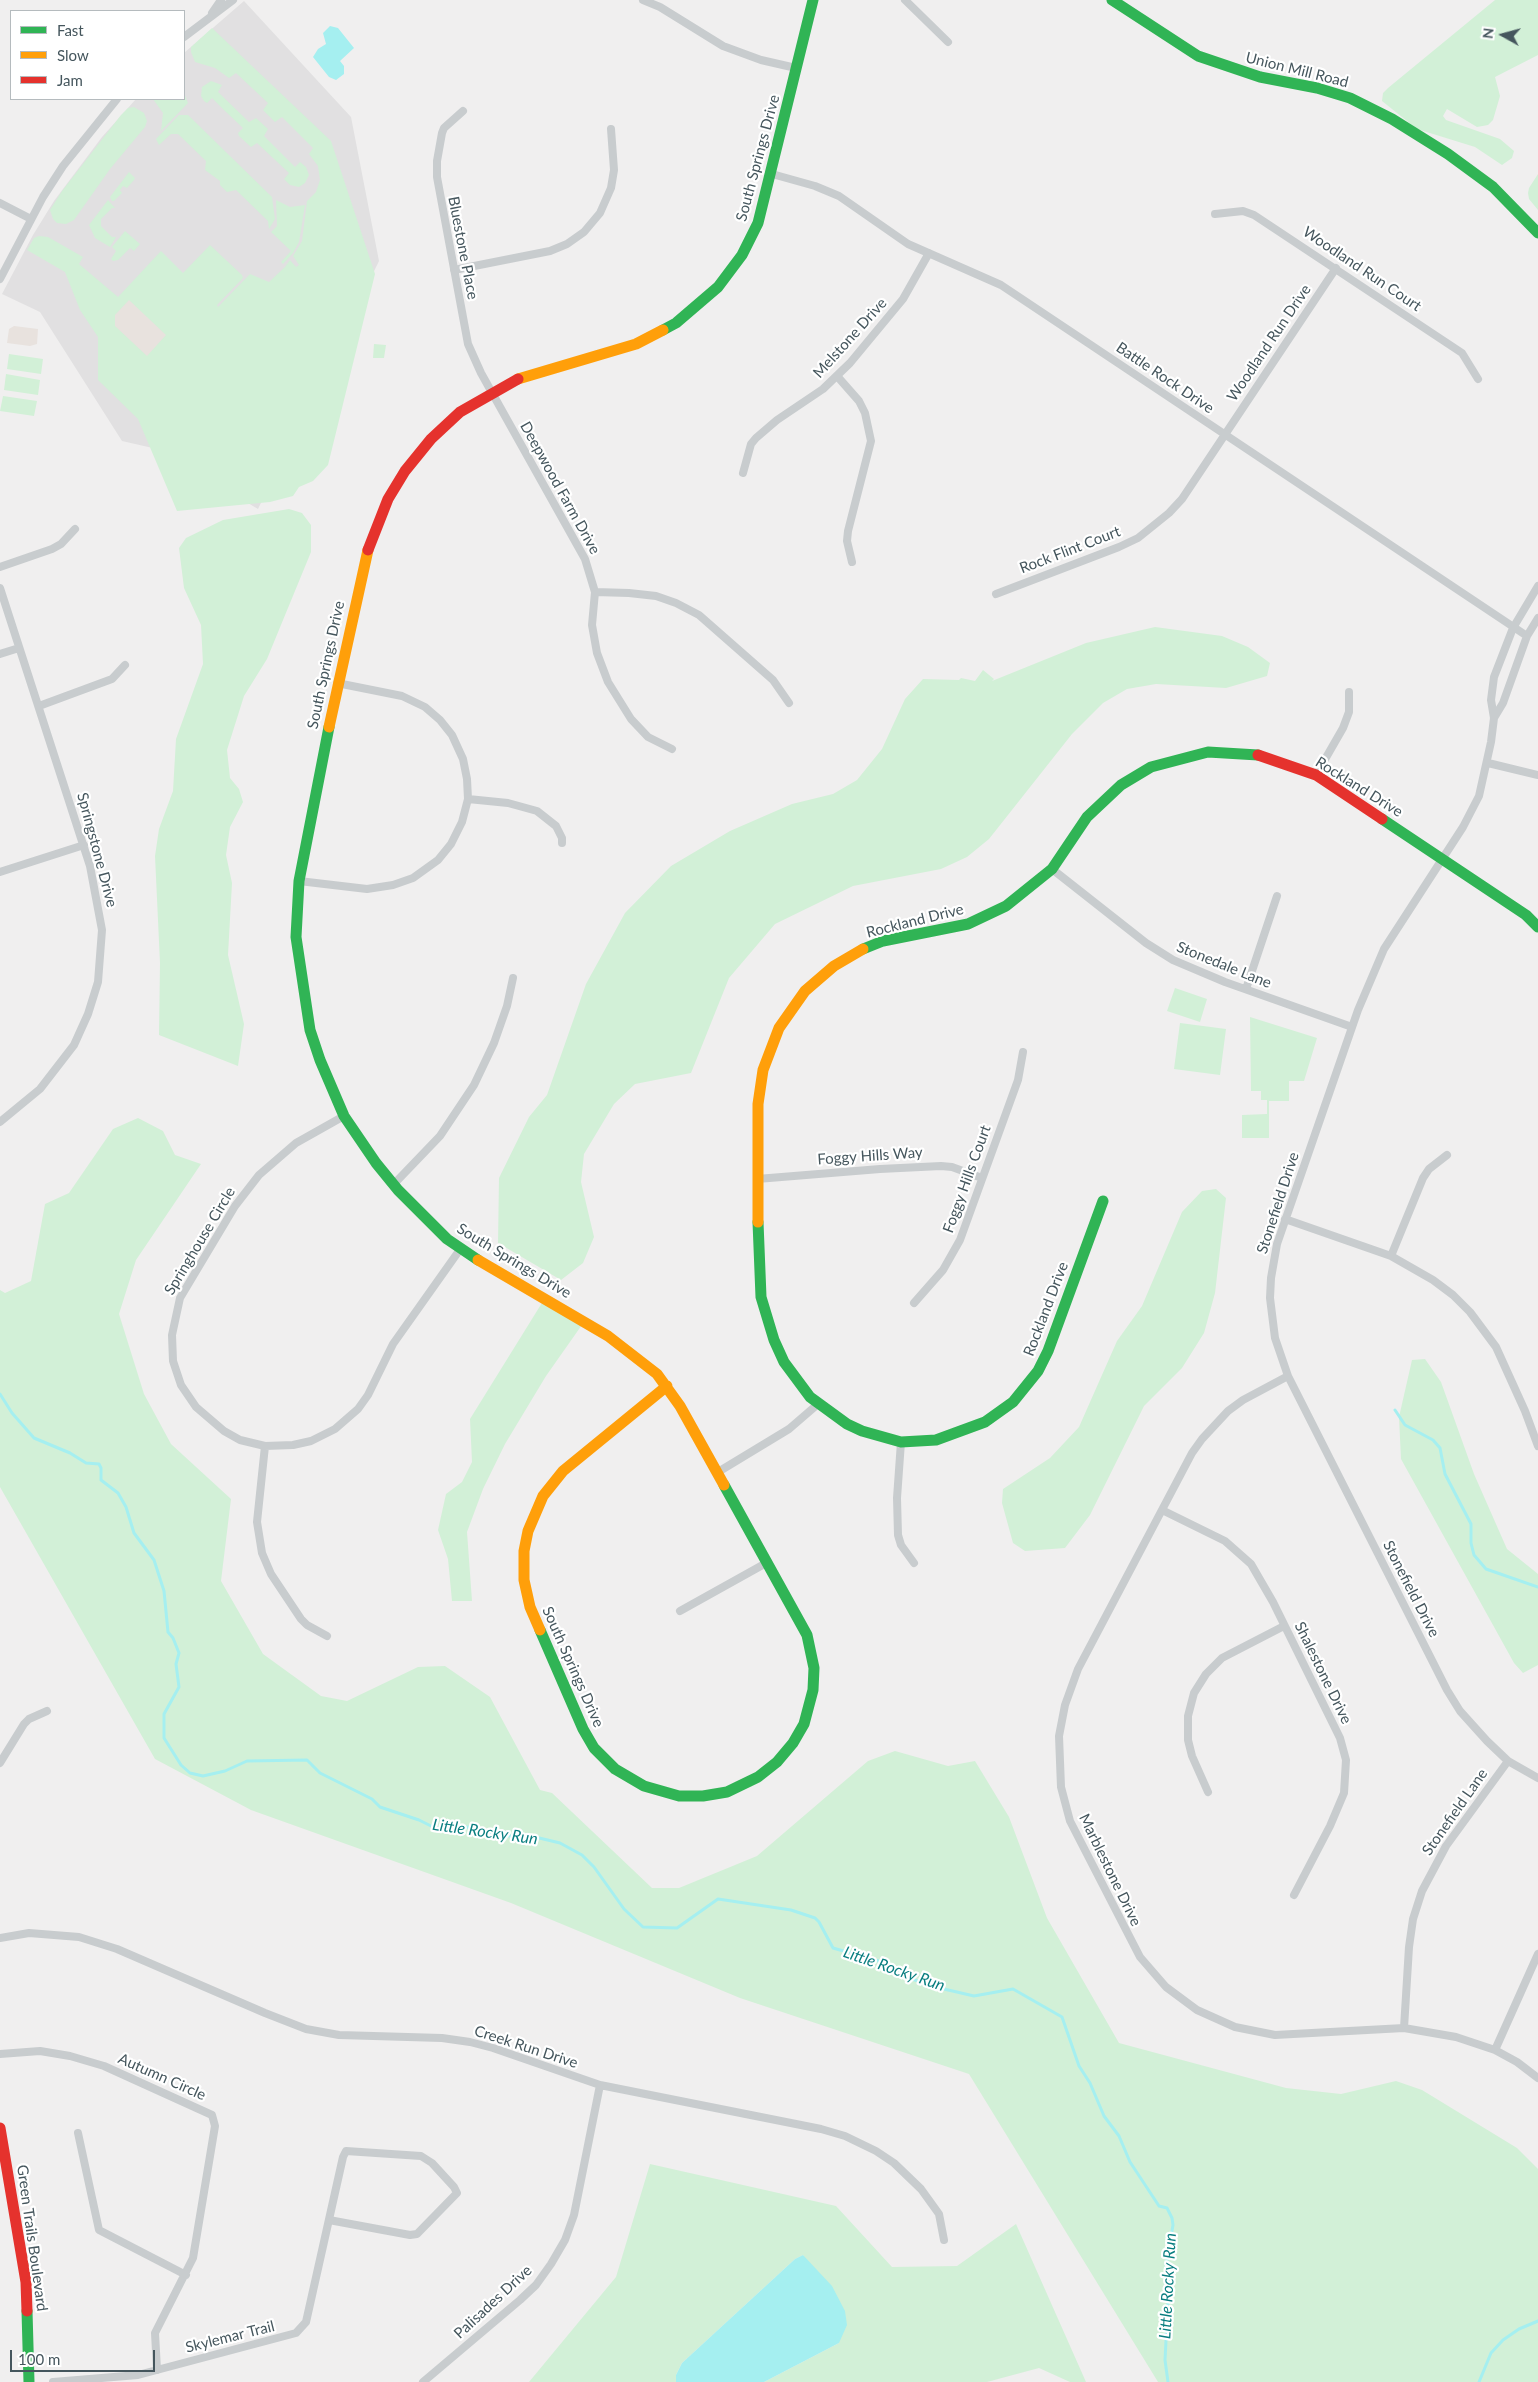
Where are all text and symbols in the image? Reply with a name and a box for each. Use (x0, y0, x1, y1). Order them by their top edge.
legend (10, 10, 185, 100)
north arrow (1478, 10, 1528, 60)
text: Fast (57, 21, 84, 39)
text: N (1479, 27, 1497, 40)
text: Slow (57, 46, 89, 64)
street label: Union Mill Road (1244, 49, 1350, 91)
text: Jam (57, 71, 83, 89)
street label: South Springs Drive (732, 93, 784, 223)
street label: Bluestone Place (444, 195, 482, 301)
street label: Woodland Run Court (1299, 223, 1425, 315)
street label: Woodland Run Drive (1223, 281, 1315, 405)
street label: Melstone Drive (809, 294, 891, 382)
street label: Battle Rock Drive (1113, 339, 1217, 417)
street label: Deepwood Farm Drive (516, 419, 604, 557)
street label: Rock Flint Court (1017, 522, 1123, 578)
street label: South Springs Drive (304, 599, 348, 731)
street label: Rockland Drive (1312, 753, 1406, 821)
street label: Springstone Drive (73, 791, 121, 909)
street label: Rockland Drive (865, 900, 965, 942)
street label: Stonedale Lane (1174, 938, 1274, 992)
street label: Foggy Hills Court (939, 1123, 995, 1235)
street label: Foggy Hills Way (817, 1143, 923, 1169)
street label: Stonefield Drive (1253, 1150, 1303, 1256)
street label: Springhouse Circle (161, 1184, 239, 1298)
street label: South Springs Drive (454, 1220, 574, 1302)
street label: Rockland Drive (1020, 1259, 1072, 1359)
street label: Stonefield Drive (1379, 1538, 1443, 1640)
street label: South Springs Drive (538, 1604, 608, 1730)
street label: Shalestone Drive (1290, 1619, 1356, 1727)
street label: Stonefield Lane (1418, 1765, 1492, 1859)
street label: Marblestone Drive (1075, 1811, 1145, 1929)
water label: Little Rocky Run (431, 1815, 539, 1849)
water label: Little Rocky Run (841, 1943, 947, 1995)
street label: Creek Run Drive (472, 2022, 580, 2072)
street label: Autumn Circle (115, 2050, 209, 2104)
street label: Green Trails Boulevard (13, 2164, 51, 2312)
water label: Little Rocky Run (1156, 2233, 1180, 2339)
street label: Palisades Drive (450, 2261, 536, 2343)
street label: Skylemar Trail (184, 2317, 276, 2357)
scale bar (12, 2340, 158, 2372)
text: 100 m (18, 2350, 60, 2368)

